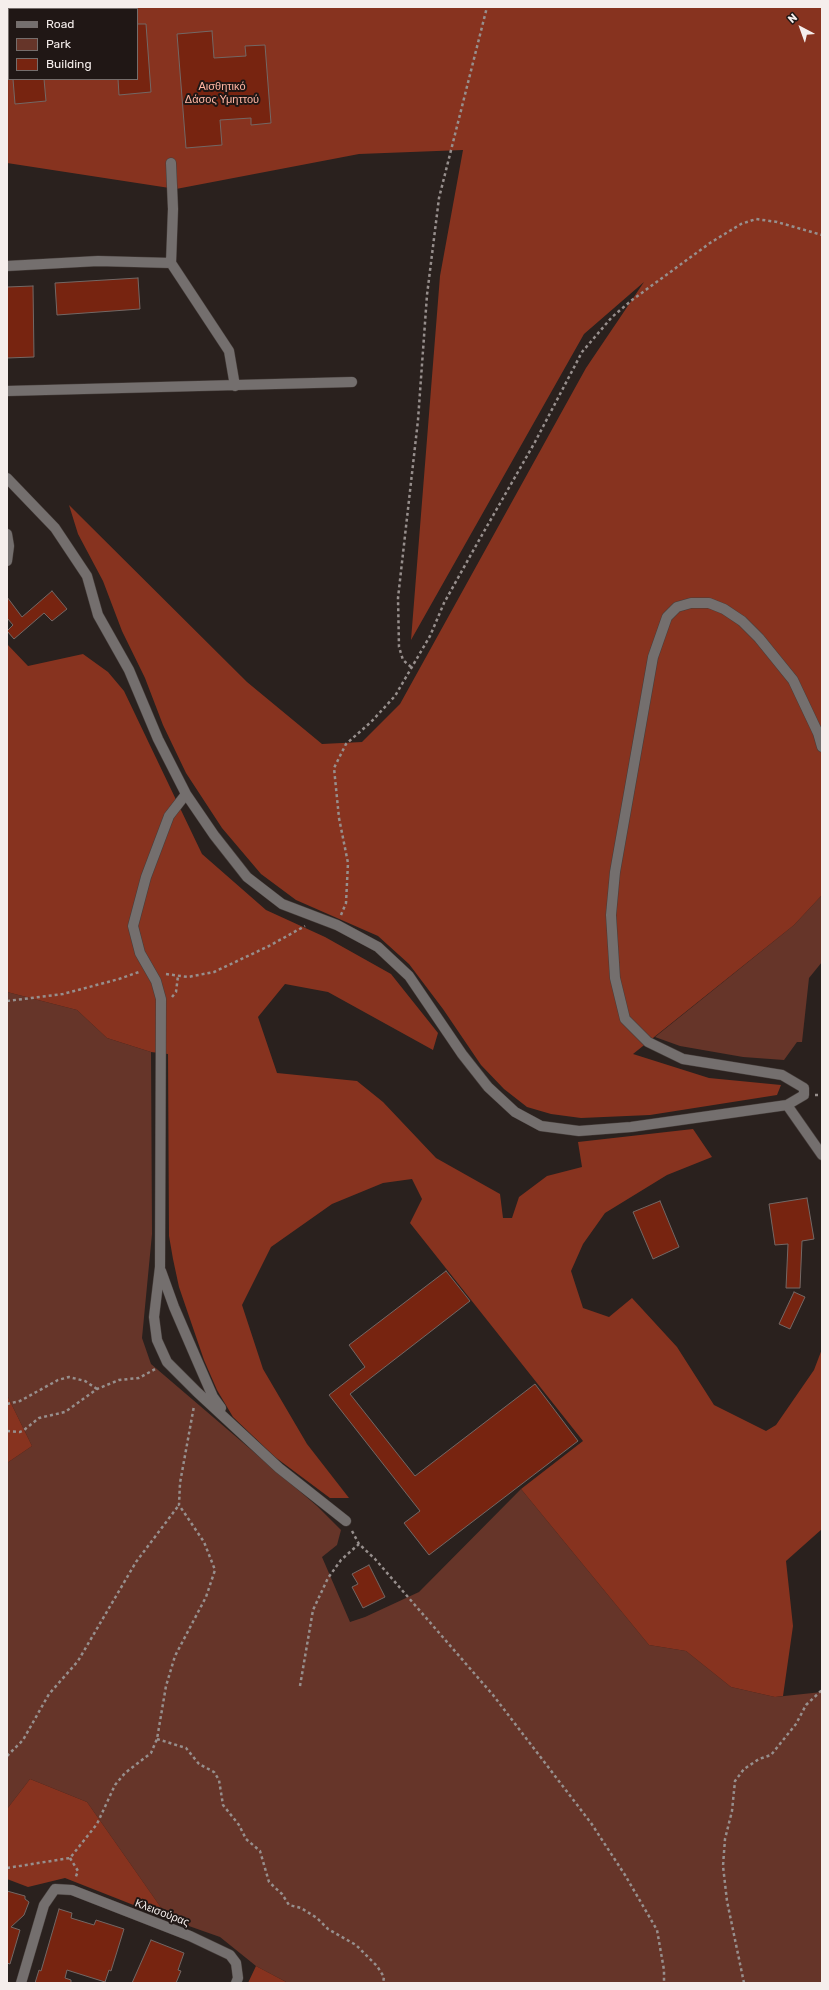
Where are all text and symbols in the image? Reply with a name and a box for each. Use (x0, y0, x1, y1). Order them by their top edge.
legend (8, 8, 138, 80)
north arrow (781, 8, 821, 48)
text: N (786, 11, 800, 26)
text: Road (46, 17, 74, 31)
text: Park (46, 37, 71, 51)
text: Building (46, 57, 92, 71)
park label: Αισθητικό Δάσος Υμηττού (185, 80, 259, 106)
street label: Κλεισούρας (133, 1897, 191, 1929)

